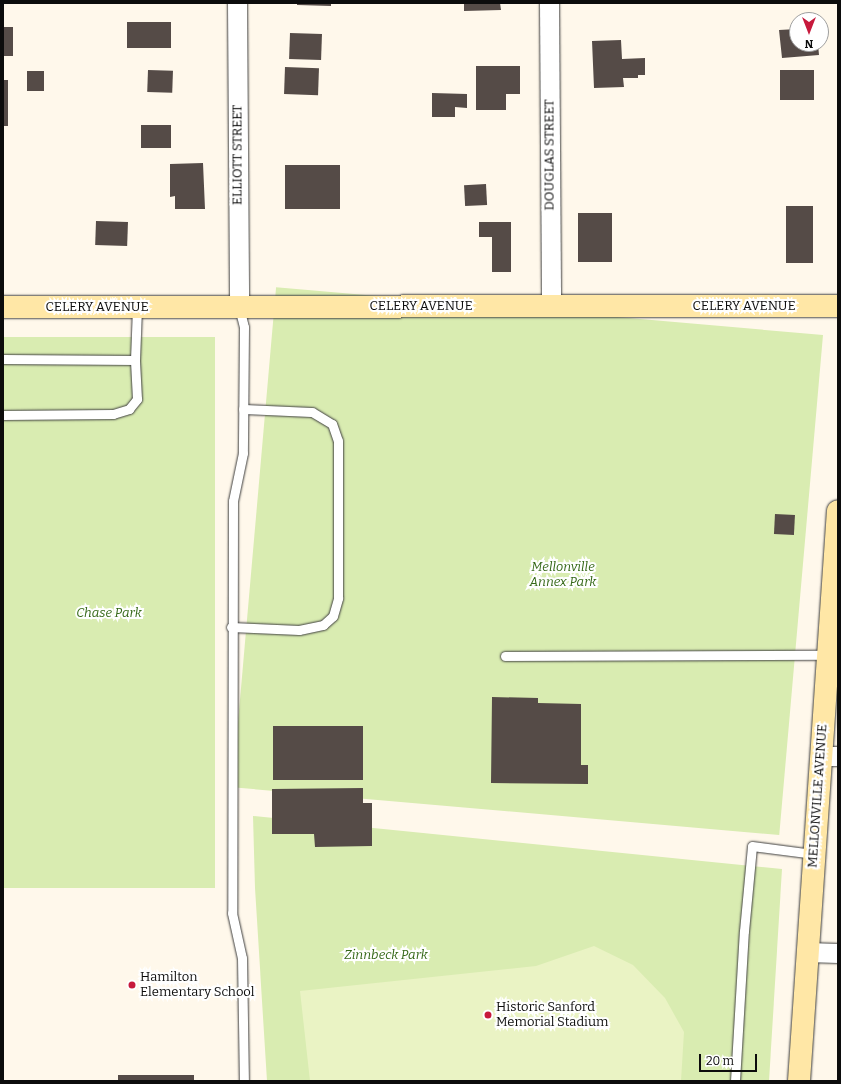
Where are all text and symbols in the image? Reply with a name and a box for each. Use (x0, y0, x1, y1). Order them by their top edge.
north arrow (789, 12, 829, 52)
text: N (805, 37, 813, 50)
street label: DOUGLAS STREET (542, 99, 558, 211)
street label: ELLIOTT STREET (230, 105, 246, 205)
street label: CELERY AVENUE (369, 298, 473, 314)
street label: CELERY AVENUE (692, 298, 796, 314)
street label: CELERY AVENUE (45, 299, 149, 315)
park label: Mellonville Annex Park (530, 560, 596, 591)
park label: Chase Park (76, 605, 142, 621)
street label: MELLONVILLE AVENUE (805, 724, 831, 868)
park label: Zinnbeck Park (344, 947, 428, 963)
place label: Hamilton Elementary School (140, 970, 255, 1001)
marker: Hamilton Elementary School (127, 980, 137, 990)
place label: Historic Sanford Memorial Stadium (496, 1000, 608, 1031)
marker: Historic Sanford Memorial Stadium (483, 1010, 493, 1020)
scale bar (701, 1046, 759, 1072)
text: 20 m (706, 1054, 734, 1068)

